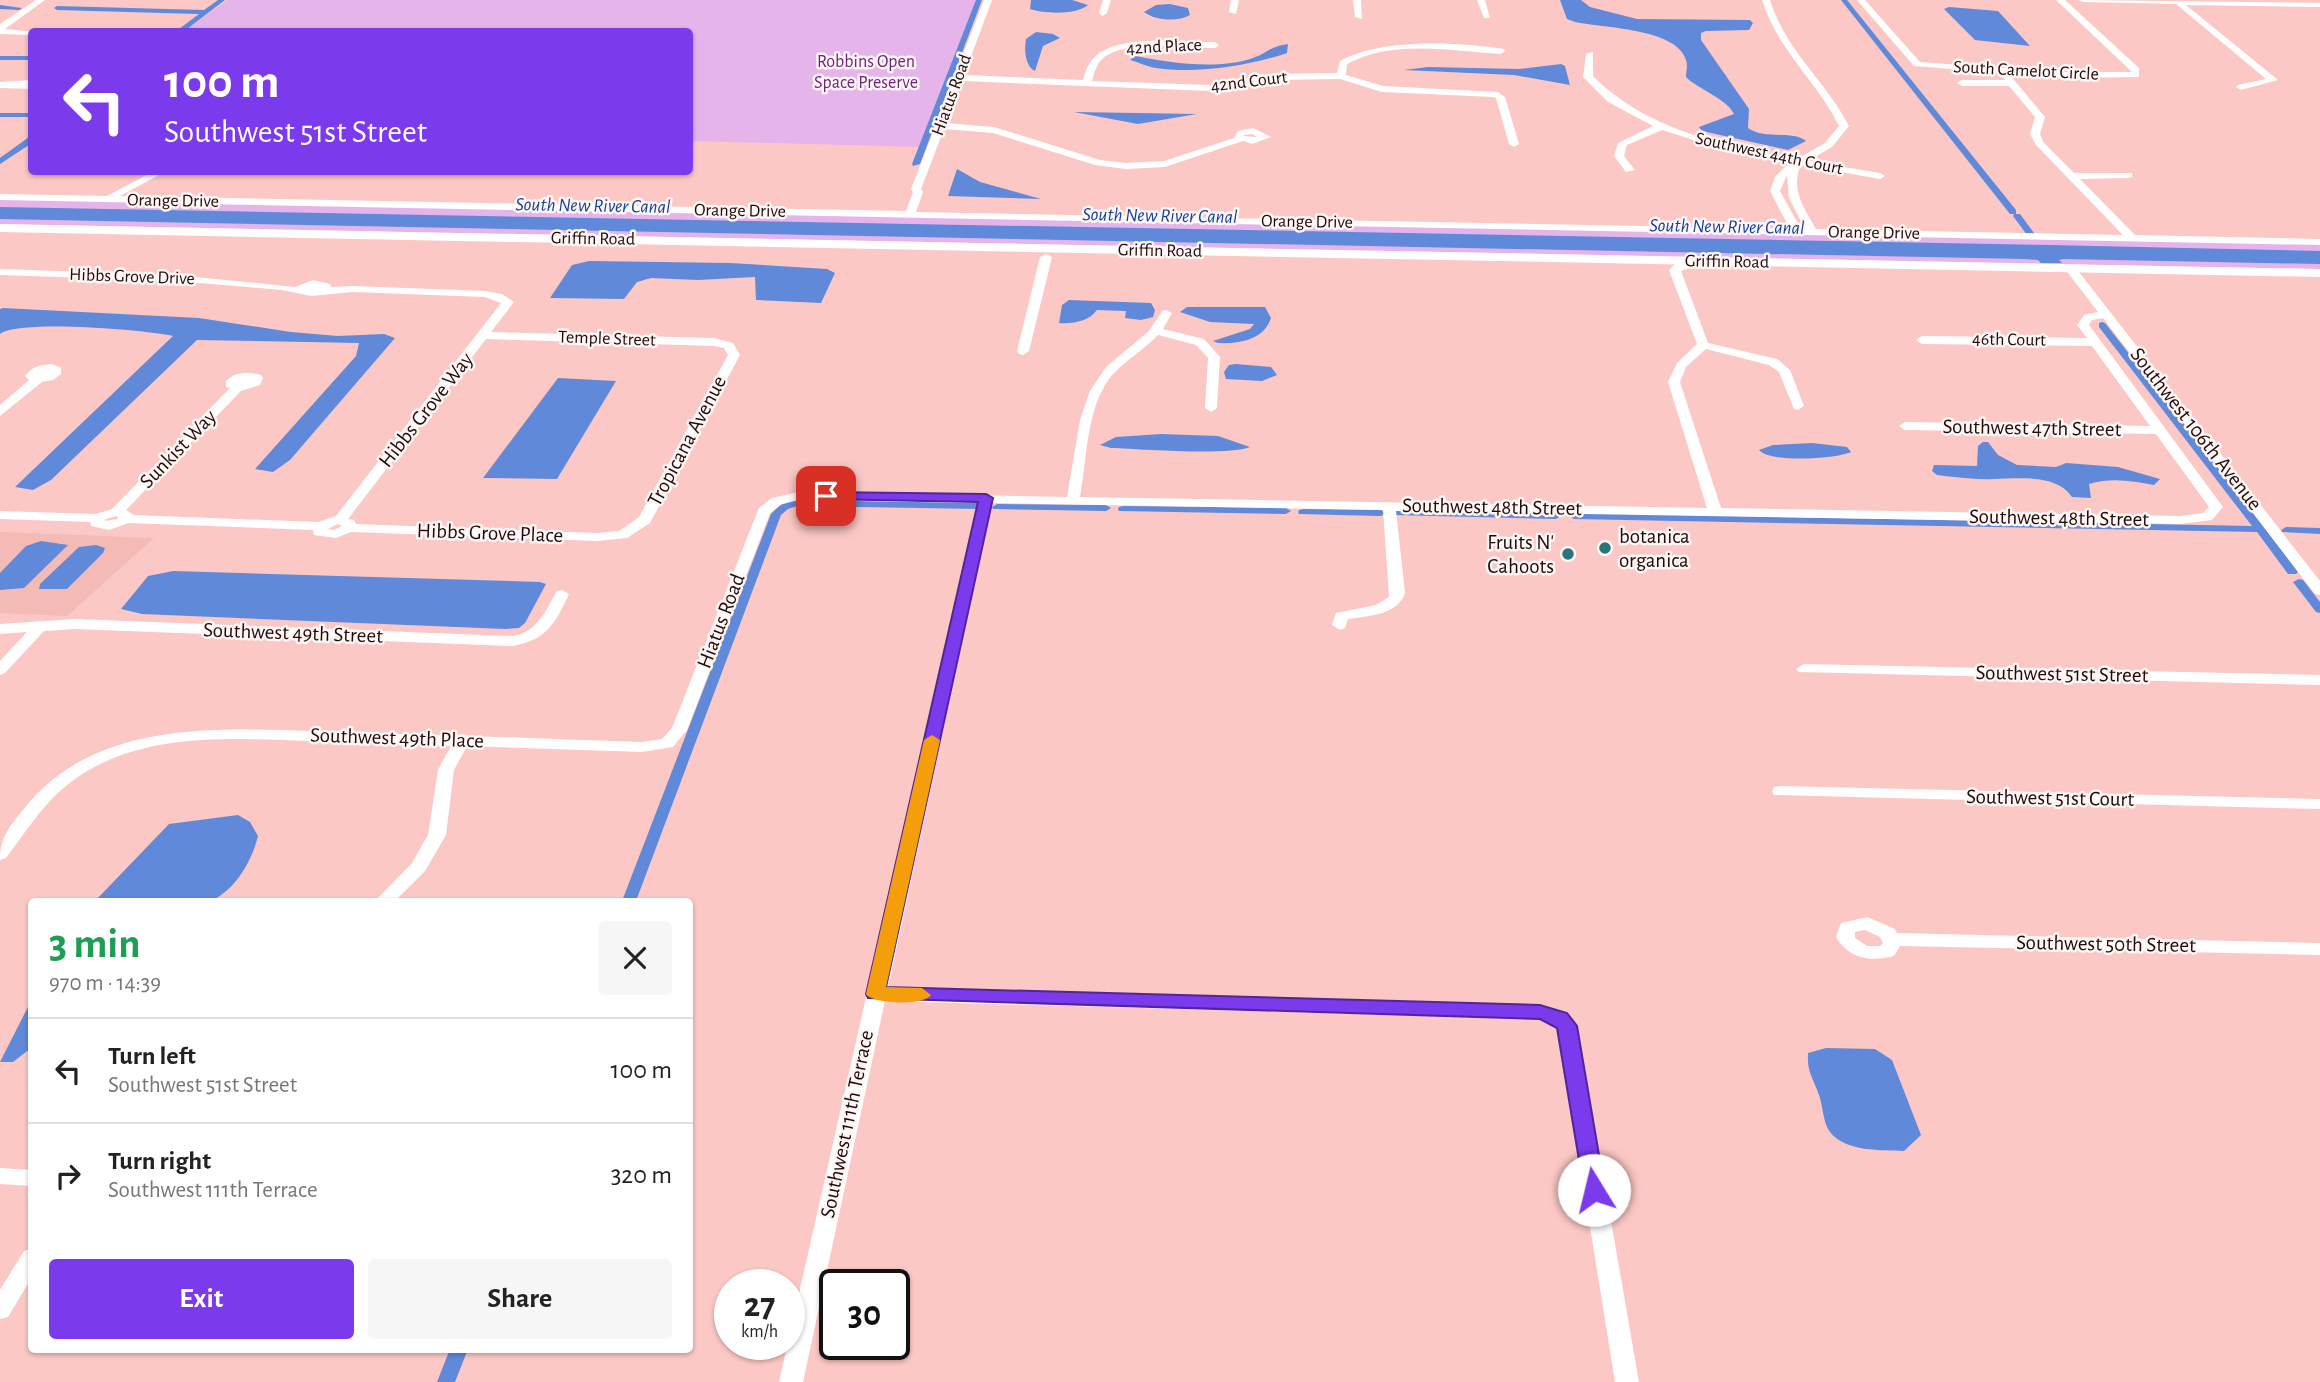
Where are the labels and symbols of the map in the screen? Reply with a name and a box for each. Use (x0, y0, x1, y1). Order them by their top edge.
street label: 42nd Place (1126, 36, 1202, 58)
street label: Hiatus Road (929, 52, 975, 138)
park label: Robbins Open Space Preserve (814, 53, 918, 92)
street label: South Camelot Circle (1953, 58, 2099, 84)
street label: 42nd Court (1210, 68, 1288, 96)
street label: Southwest 44th Court (1694, 130, 1845, 178)
street label: Orange Drive (127, 191, 219, 211)
water label: South New River Canal (515, 195, 671, 217)
street label: Orange Drive (694, 201, 786, 221)
water label: South New River Canal (1082, 205, 1238, 227)
street label: Orange Drive (1261, 212, 1353, 232)
water label: South New River Canal (1649, 216, 1805, 238)
street label: Orange Drive (1828, 223, 1920, 243)
street label: Griffin Road (551, 229, 635, 249)
street label: Griffin Road (1118, 241, 1202, 261)
street label: Griffin Road (1685, 252, 1769, 272)
street label: Hibbs Grove Drive (69, 266, 195, 288)
street label: Temple Street (558, 328, 656, 350)
street label: 46th Court (1972, 330, 2046, 350)
street label: Southwest 106th Avenue (2126, 344, 2266, 514)
street label: Hibbs Grove Way (375, 349, 477, 471)
street label: Tropicana Avenue (644, 372, 730, 510)
street label: Sunkist Way (136, 406, 220, 492)
street label: Southwest 47th Street (1943, 416, 2122, 440)
pin (796, 466, 856, 526)
street label: Southwest 48th Street (1402, 495, 1582, 519)
street label: Southwest 48th Street (1969, 506, 2149, 530)
street label: Hibbs Grove Place (416, 520, 564, 546)
place label: botanica organica (1619, 526, 1690, 571)
place label: Fruits N' Cahoots (1487, 532, 1554, 577)
marker: botanica organica (1597, 540, 1613, 556)
marker: Fruits N' Cahoots (1560, 546, 1576, 562)
street label: Hiatus Road (693, 571, 749, 671)
street label: Southwest 49th Street (203, 619, 383, 647)
street label: Southwest 51st Street (1976, 662, 2149, 686)
street label: Southwest 49th Place (310, 724, 484, 752)
street label: Southwest 51st Court (1966, 786, 2134, 810)
street label: Southwest 50th Street (2016, 932, 2196, 956)
street label: Southwest 111th Terrace (817, 1028, 877, 1220)
position arrow (1557, 1153, 1631, 1227)
speed limit sign: 30 (819, 1269, 910, 1360)

